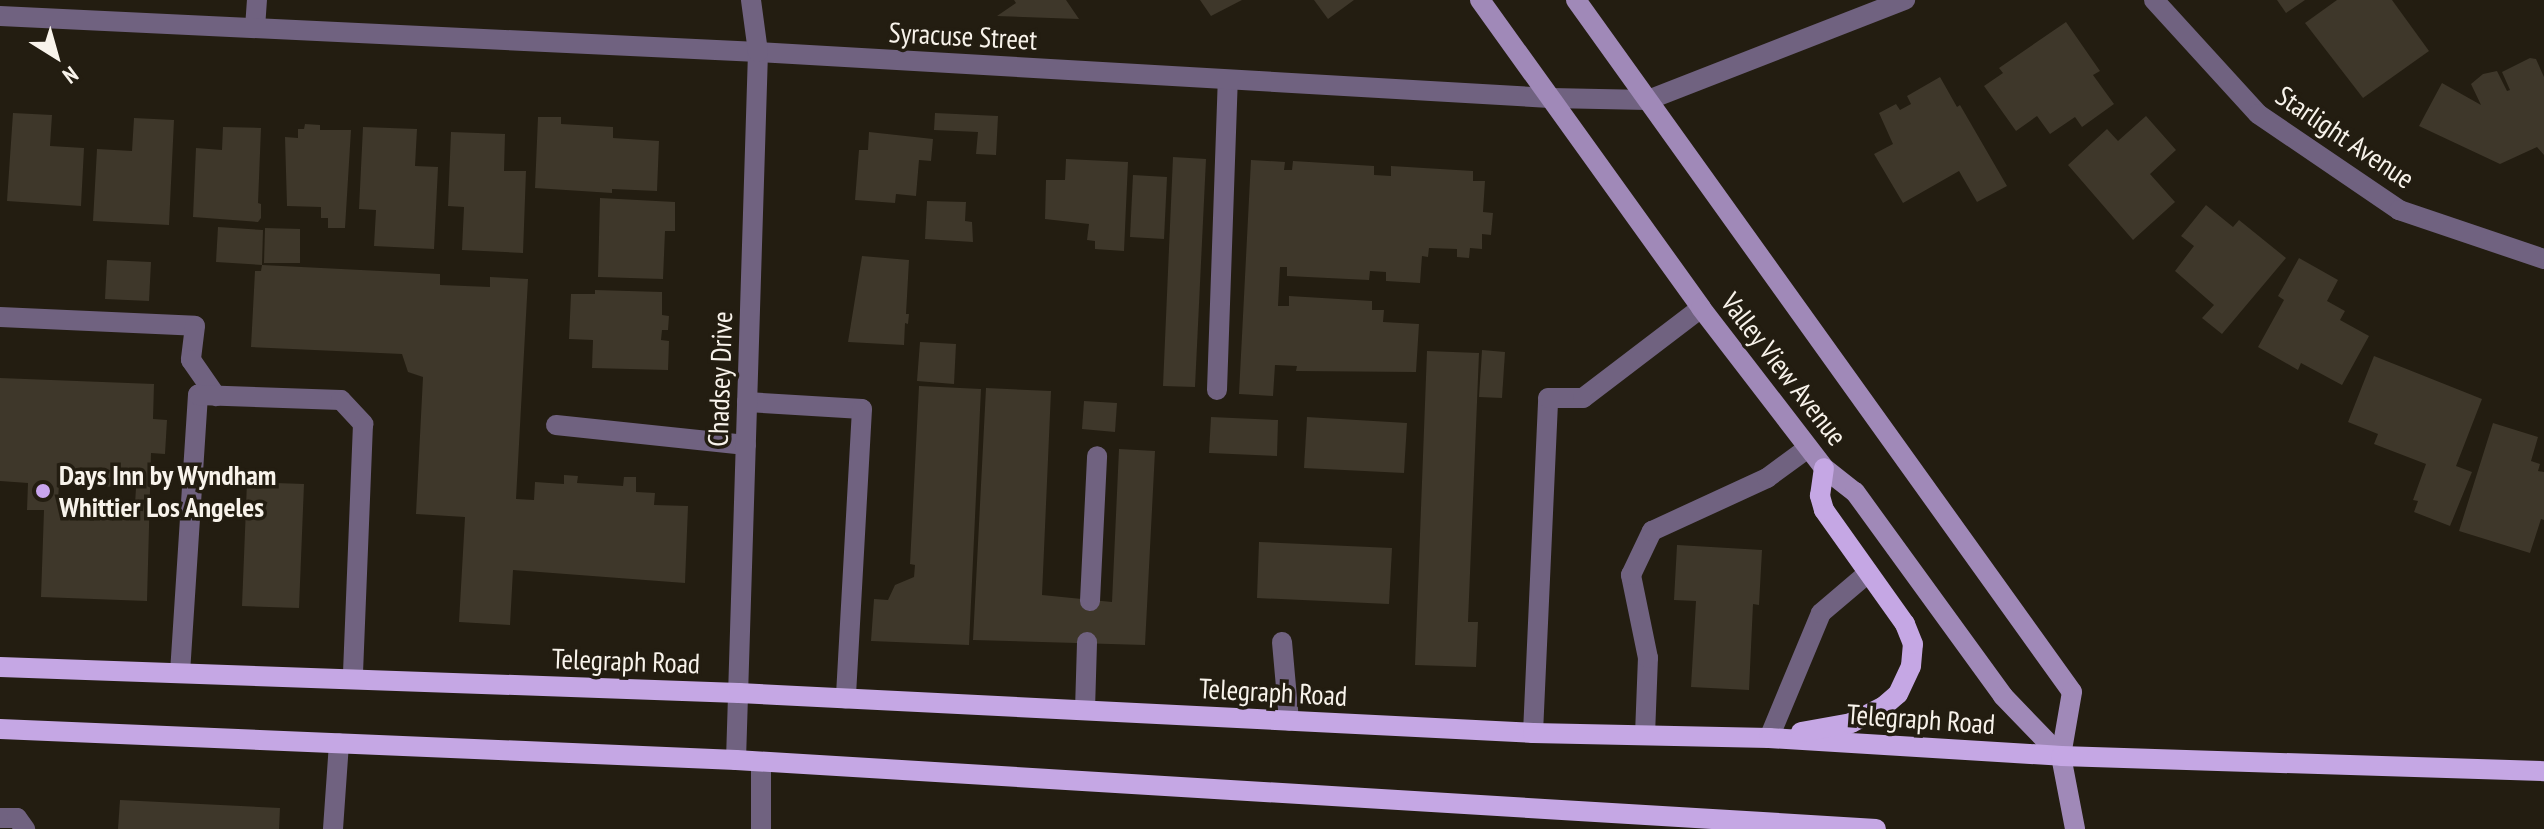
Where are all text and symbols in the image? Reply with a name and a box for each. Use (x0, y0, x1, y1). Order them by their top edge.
street label: Syracuse Street (888, 15, 1038, 57)
north arrow (16, 16, 96, 96)
text: N (57, 60, 84, 90)
street label: Starlight Avenue (2269, 78, 2421, 196)
street label: Valley View Avenue (1713, 285, 1855, 453)
street label: Chadsey Drive (701, 310, 739, 448)
place label: Days Inn by Wyndham Whittier Los Angeles (59, 458, 278, 524)
marker: Days Inn by Wyndham Whittier Los Angeles (34, 482, 52, 500)
street label: Telegraph Road (551, 642, 701, 680)
street label: Telegraph Road (1198, 671, 1348, 713)
street label: Telegraph Road (1846, 697, 1996, 741)

